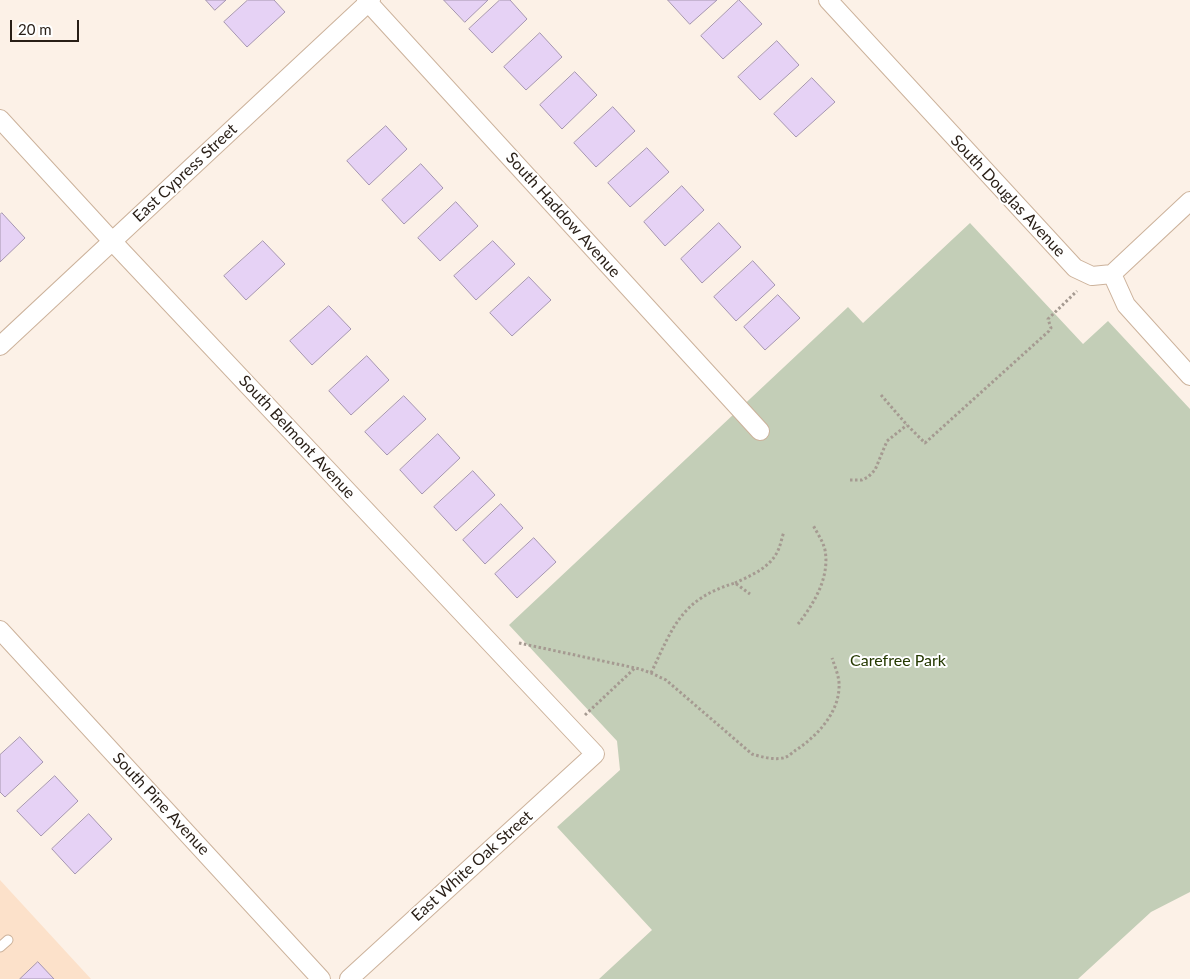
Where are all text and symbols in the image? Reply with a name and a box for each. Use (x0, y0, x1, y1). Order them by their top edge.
scale bar (12, 10, 81, 42)
text: 20 m (18, 20, 52, 38)
street label: East Cypress Street (129, 120, 241, 226)
street label: South Douglas Avenue (947, 131, 1069, 261)
street label: South Haddow Avenue (502, 148, 624, 282)
street label: South Belmont Avenue (235, 371, 359, 503)
park label: Carefree Park (850, 651, 946, 671)
street label: South Pine Avenue (109, 749, 213, 859)
street label: East White Oak Street (408, 807, 536, 925)

